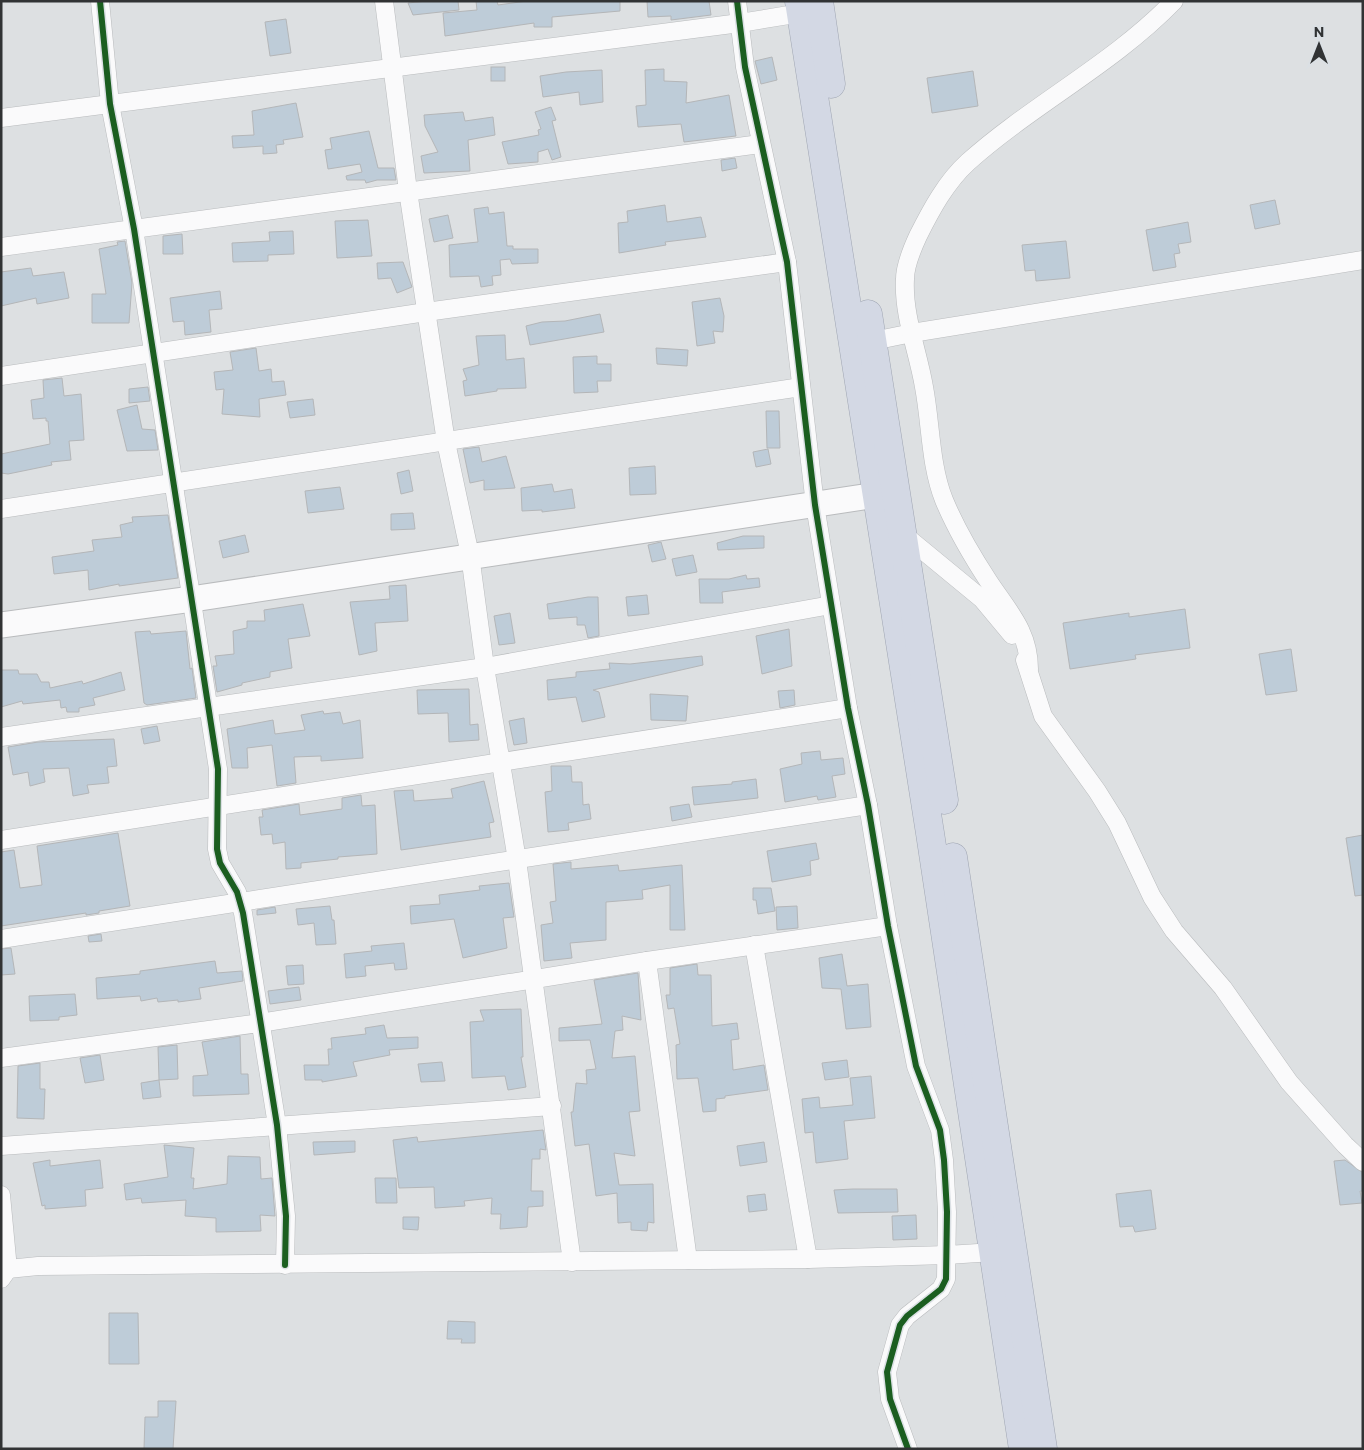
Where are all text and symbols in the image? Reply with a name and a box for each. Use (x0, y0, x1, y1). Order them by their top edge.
north arrow (1294, 20, 1344, 70)
text: N (1314, 23, 1324, 40)

